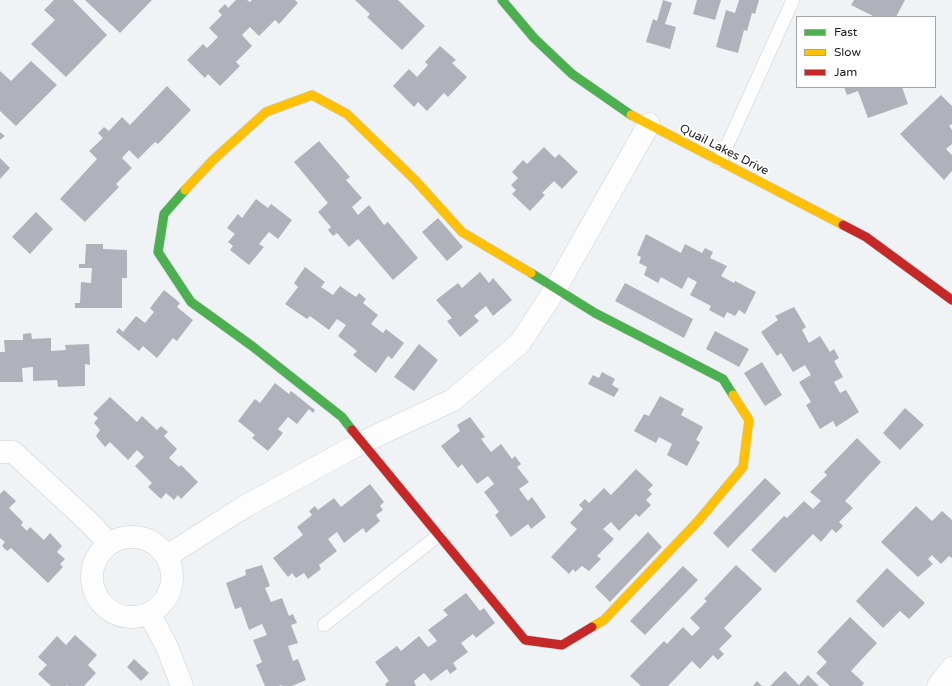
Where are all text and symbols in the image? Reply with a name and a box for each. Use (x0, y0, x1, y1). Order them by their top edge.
legend (796, 16, 936, 88)
text: Fast (834, 25, 857, 39)
text: Slow (834, 45, 861, 59)
text: Jam (834, 65, 857, 79)
street label: Quail Lakes Drive (677, 121, 771, 179)

